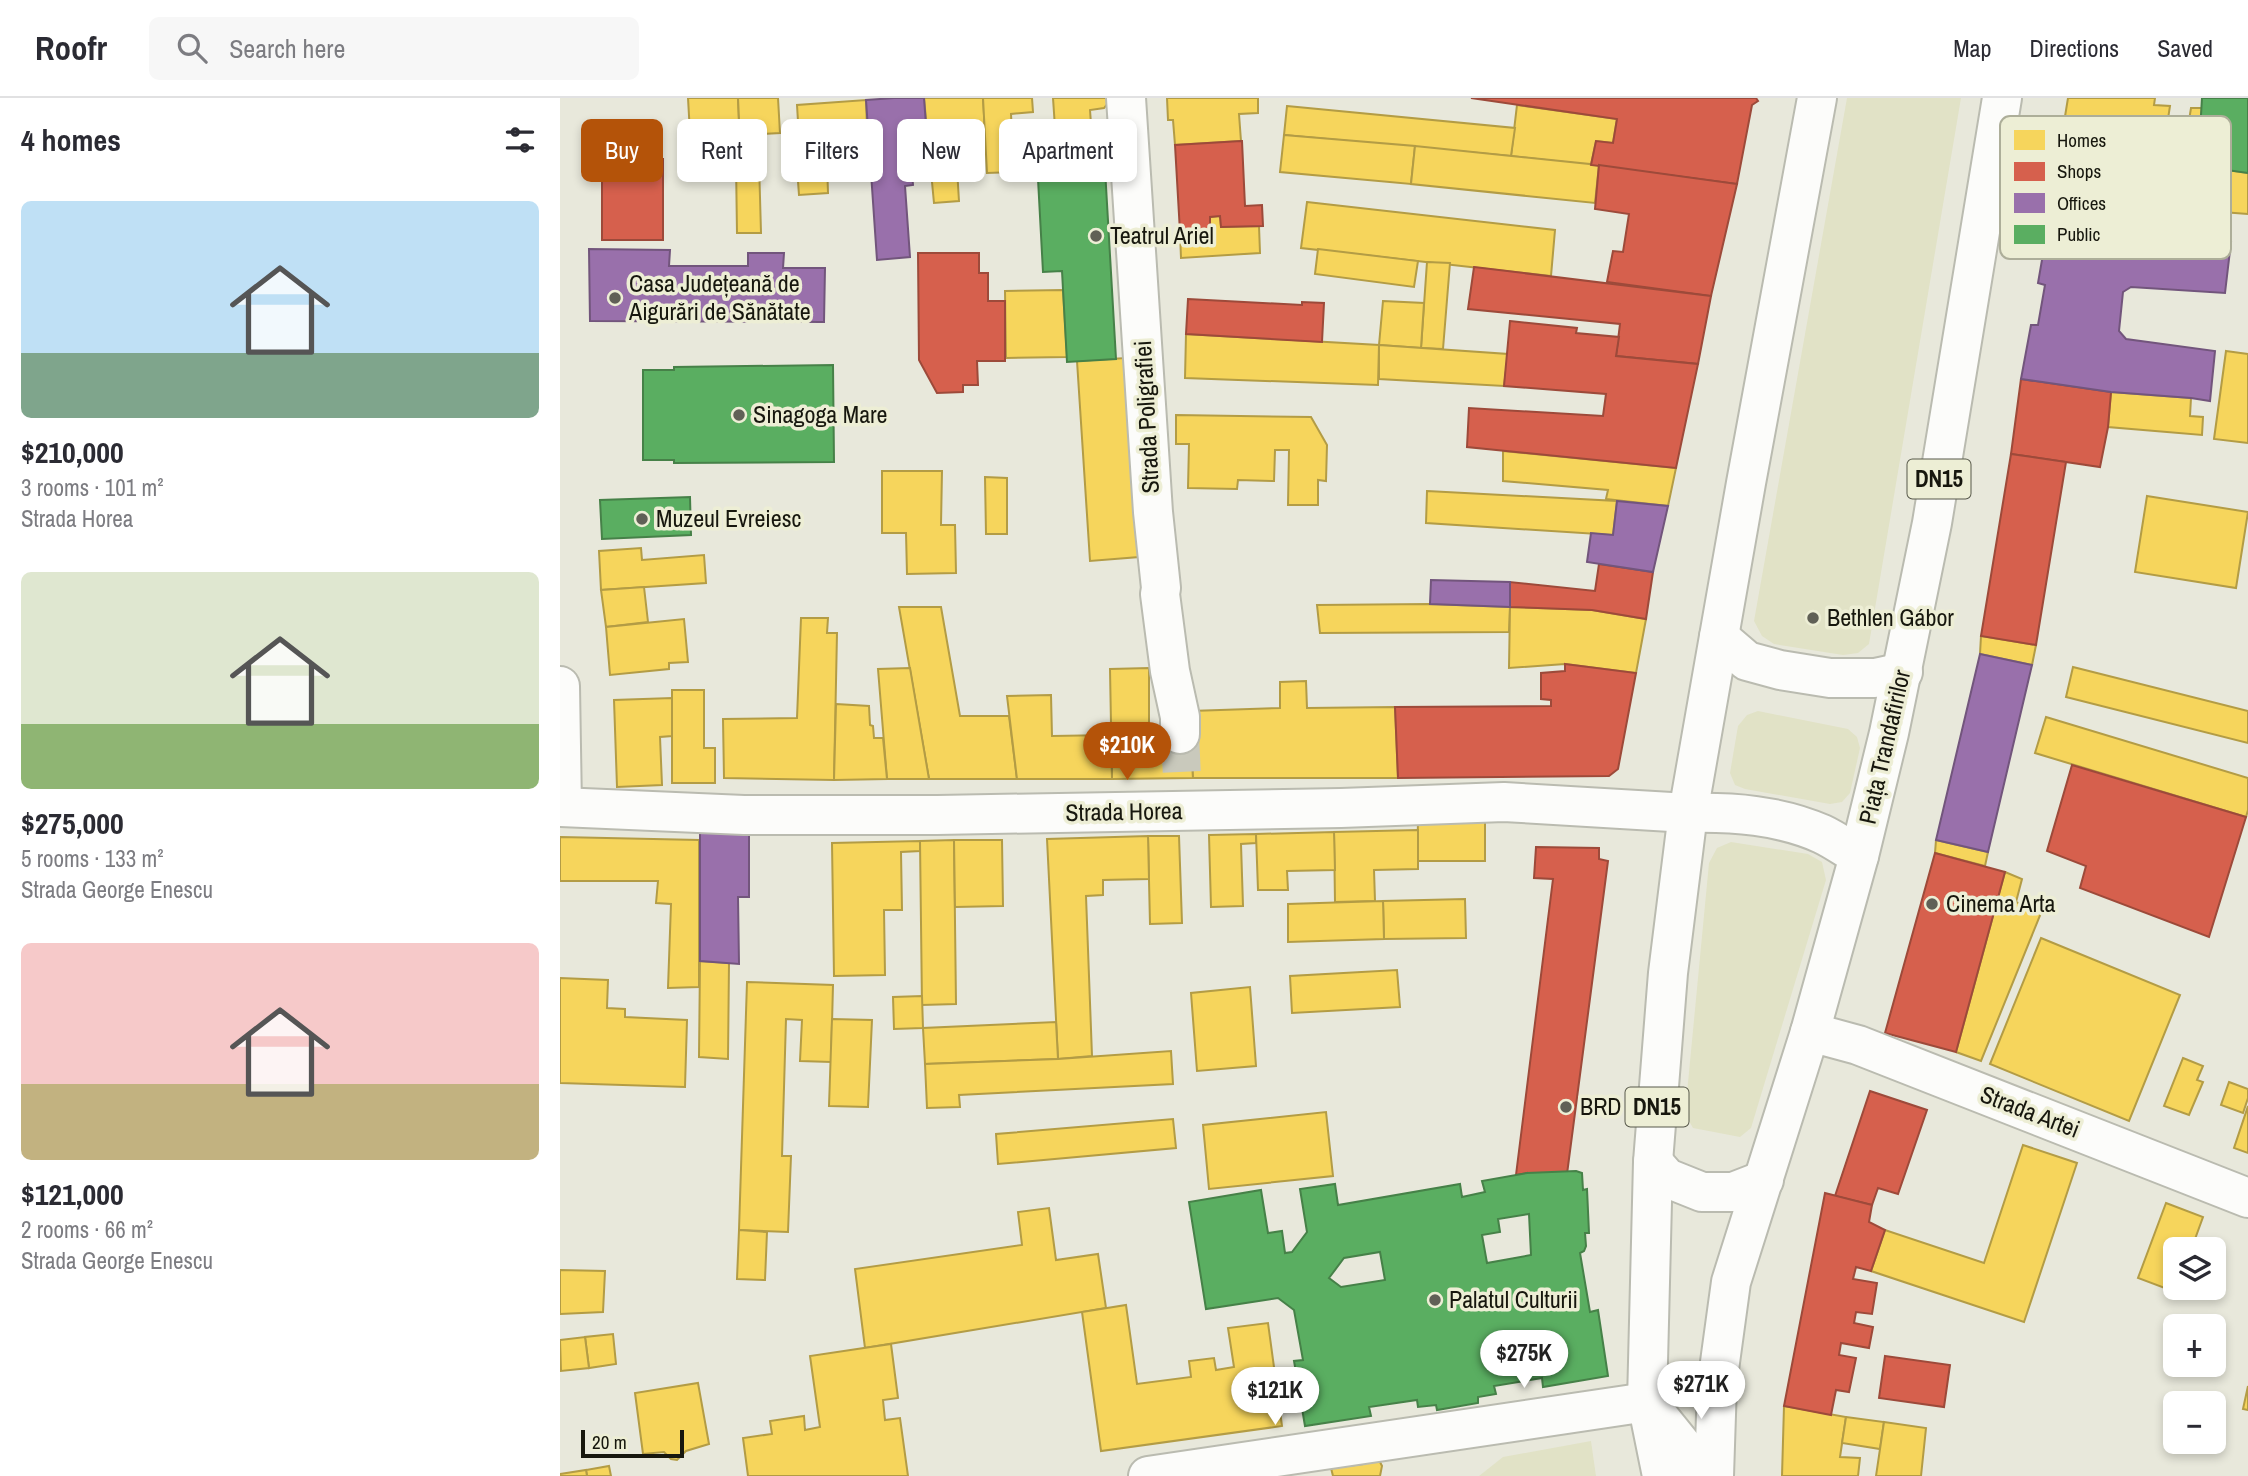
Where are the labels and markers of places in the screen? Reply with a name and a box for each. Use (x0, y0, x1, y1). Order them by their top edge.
place label: Teatrul Ariel (1110, 219, 1214, 251)
marker: Teatrul Ariel (1088, 228, 1104, 244)
place label: Casa Județeană de Aigurări de Sănătate (628, 267, 811, 327)
marker: Casa Județeană de Aigurări de Sănătate (607, 290, 623, 306)
place label: Sinagoga Mare (753, 398, 888, 430)
marker: Sinagoga Mare (731, 407, 747, 423)
place label: Muzeul Evreiesc (656, 502, 802, 534)
marker: Muzeul Evreiesc (634, 511, 650, 527)
place label: Bethlen Gábor (1827, 601, 1954, 633)
marker: Bethlen Gábor (1805, 610, 1821, 626)
pin: $210K (1078, 722, 1176, 782)
place label: Cinema Arta (1946, 887, 2055, 919)
marker: Cinema Arta (1924, 896, 1940, 912)
place label: BRD (1580, 1090, 1622, 1122)
marker: BRD (1558, 1099, 1574, 1115)
place label: Palatul Culturii (1449, 1283, 1578, 1315)
marker: Palatul Culturii (1427, 1292, 1443, 1308)
pin: $275K (1475, 1330, 1573, 1390)
pin: $271K (1652, 1362, 1750, 1421)
pin: $121K (1226, 1368, 1324, 1427)

